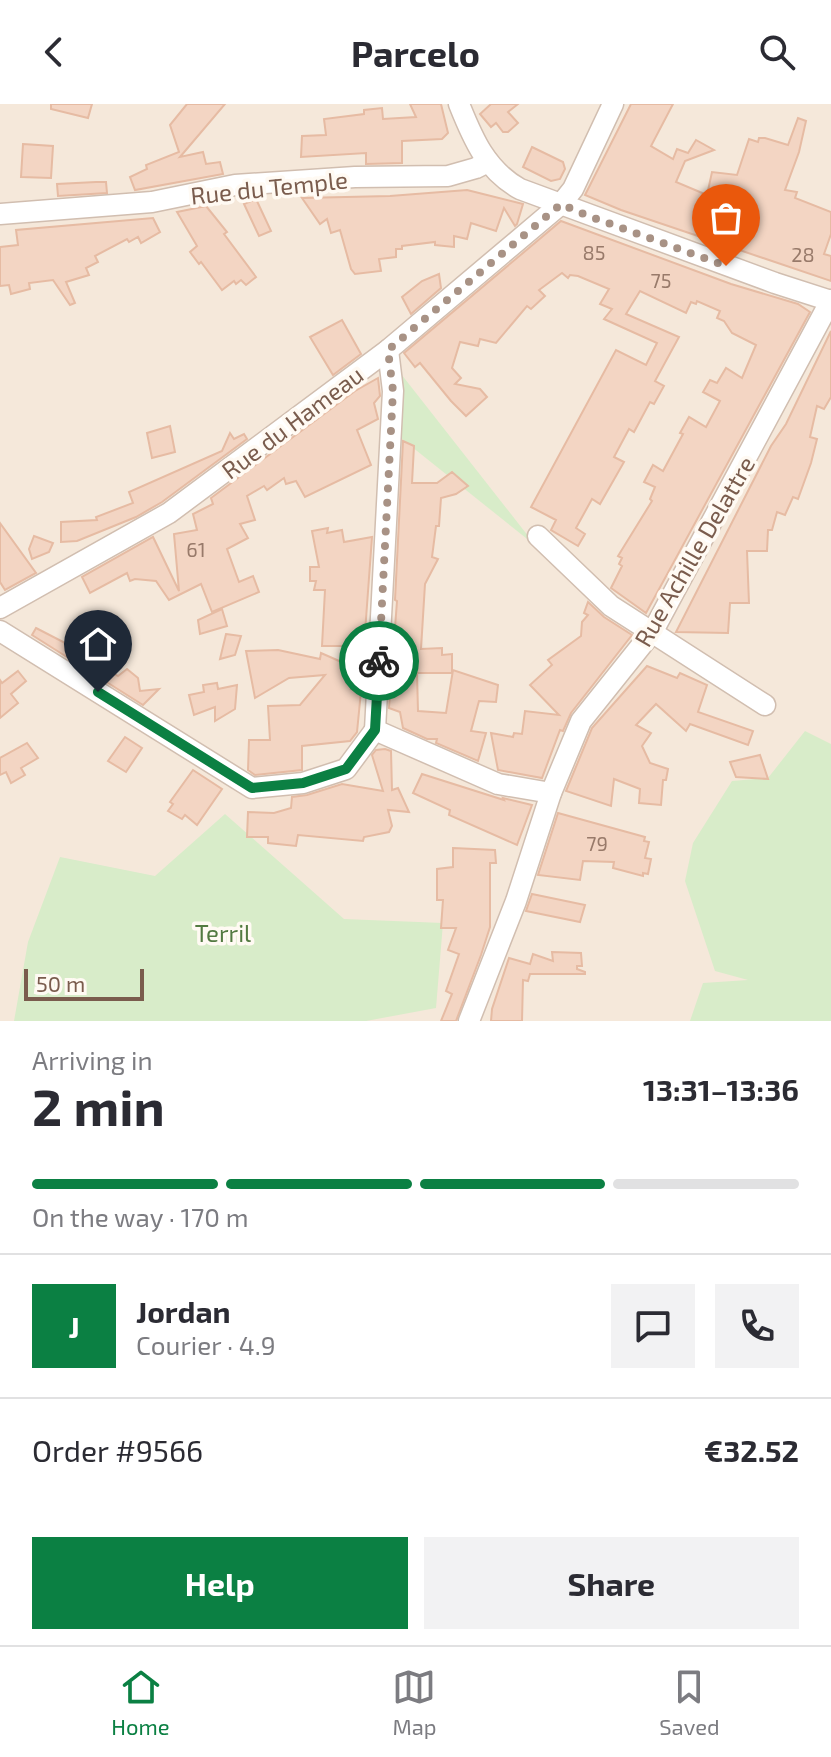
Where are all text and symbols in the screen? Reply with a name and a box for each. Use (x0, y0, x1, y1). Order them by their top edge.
icon: back (32, 30, 76, 74)
icon: search (755, 30, 799, 74)
text: Parcelo (351, 31, 480, 74)
street label: Rue du Temple (189, 164, 349, 210)
pin (692, 184, 760, 266)
icon: bag (704, 196, 748, 240)
house number: 85 (583, 240, 605, 264)
house number: 28 (791, 242, 815, 266)
house number: 75 (651, 268, 671, 292)
street label: Rue du Hameau (216, 359, 368, 485)
street label: Rue Achille Delattre (628, 451, 760, 651)
house number: 61 (186, 537, 206, 561)
pin (64, 610, 132, 692)
courier (339, 621, 419, 701)
icon: home (76, 622, 120, 666)
icon: bike (357, 639, 401, 683)
house number: 79 (586, 831, 608, 855)
park label: Terril (195, 918, 251, 947)
scale bar (24, 965, 144, 1001)
text: 50 m (36, 970, 85, 996)
text: Arriving in (32, 1044, 153, 1075)
text: 13:31–13:36 (643, 1071, 799, 1107)
text: 2 min (32, 1074, 165, 1136)
text: On the way · 170 m (32, 1201, 249, 1232)
button: chat (611, 1284, 695, 1368)
button: phone (715, 1284, 799, 1368)
text: Jordan (136, 1293, 231, 1329)
text: J (68, 1308, 80, 1344)
text: Courier · 4.9 (136, 1329, 276, 1360)
text: Order #9566 (32, 1432, 203, 1468)
text: €32.52 (704, 1432, 799, 1468)
button: Help (32, 1537, 408, 1629)
button: Share (424, 1537, 799, 1629)
tab: Home (111, 1665, 170, 1739)
tab: Map (392, 1665, 437, 1739)
tab: Saved (659, 1665, 720, 1739)

